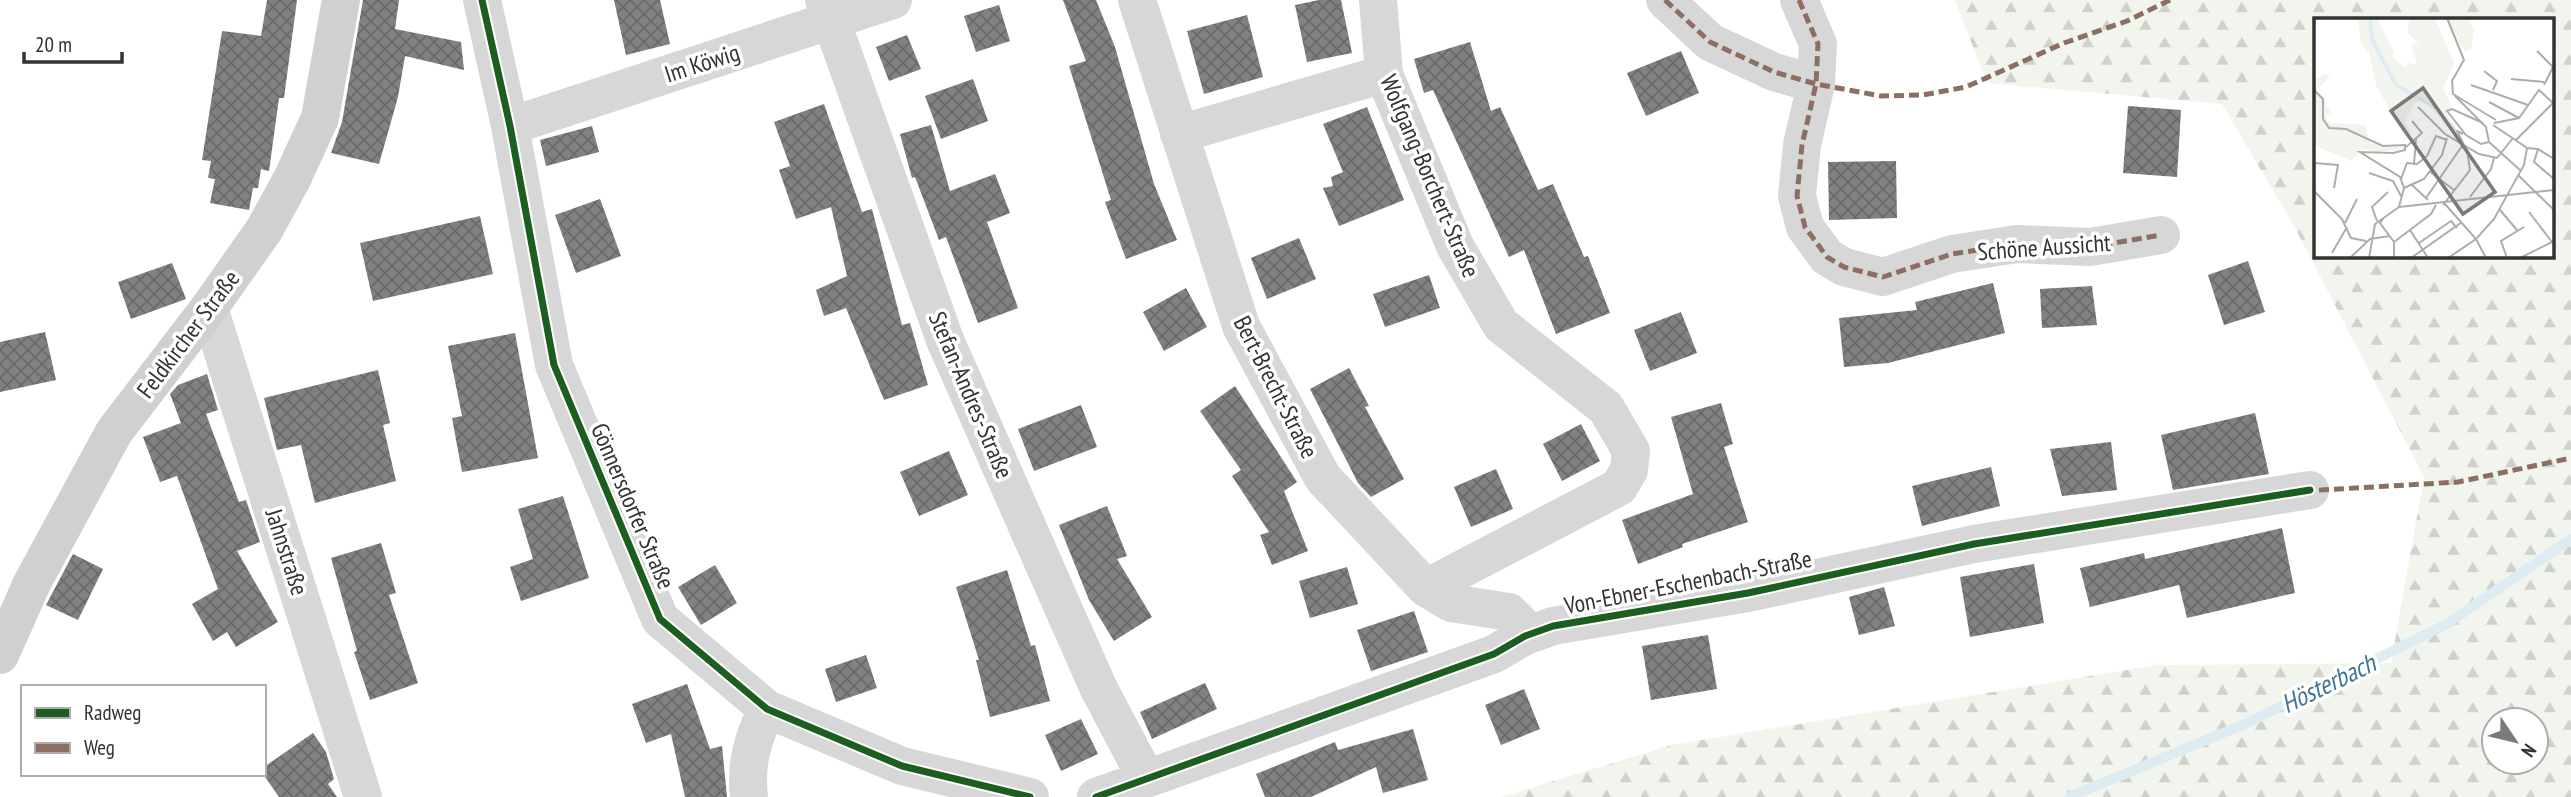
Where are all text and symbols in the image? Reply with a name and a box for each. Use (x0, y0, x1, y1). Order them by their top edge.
inset map (2314, 18, 2554, 257)
scale bar (24, 21, 122, 65)
text: 20 m (35, 31, 72, 58)
street label: Im Köwig (661, 36, 743, 90)
street label: Wolfgang-Borchert-Straße (1373, 70, 1487, 282)
street label: Schöne Aussicht (1976, 227, 2112, 267)
street label: Feldkircher Straße (130, 264, 246, 404)
street label: Stefan-Andres-Straße (922, 307, 1020, 483)
street label: Bert-Brecht-Straße (1227, 311, 1325, 463)
street label: Gönnersdorfer Straße (584, 418, 682, 594)
street label: Jahnstraße (258, 504, 315, 599)
street label: Von-Ebner-Eschenbach-Straße (1561, 543, 1814, 621)
water label: Hösterbach (2275, 645, 2382, 720)
legend (21, 685, 266, 776)
text: Radweg (84, 699, 141, 726)
north arrow (2480, 706, 2550, 776)
text: Weg (84, 734, 115, 761)
text: N (2516, 740, 2542, 762)

